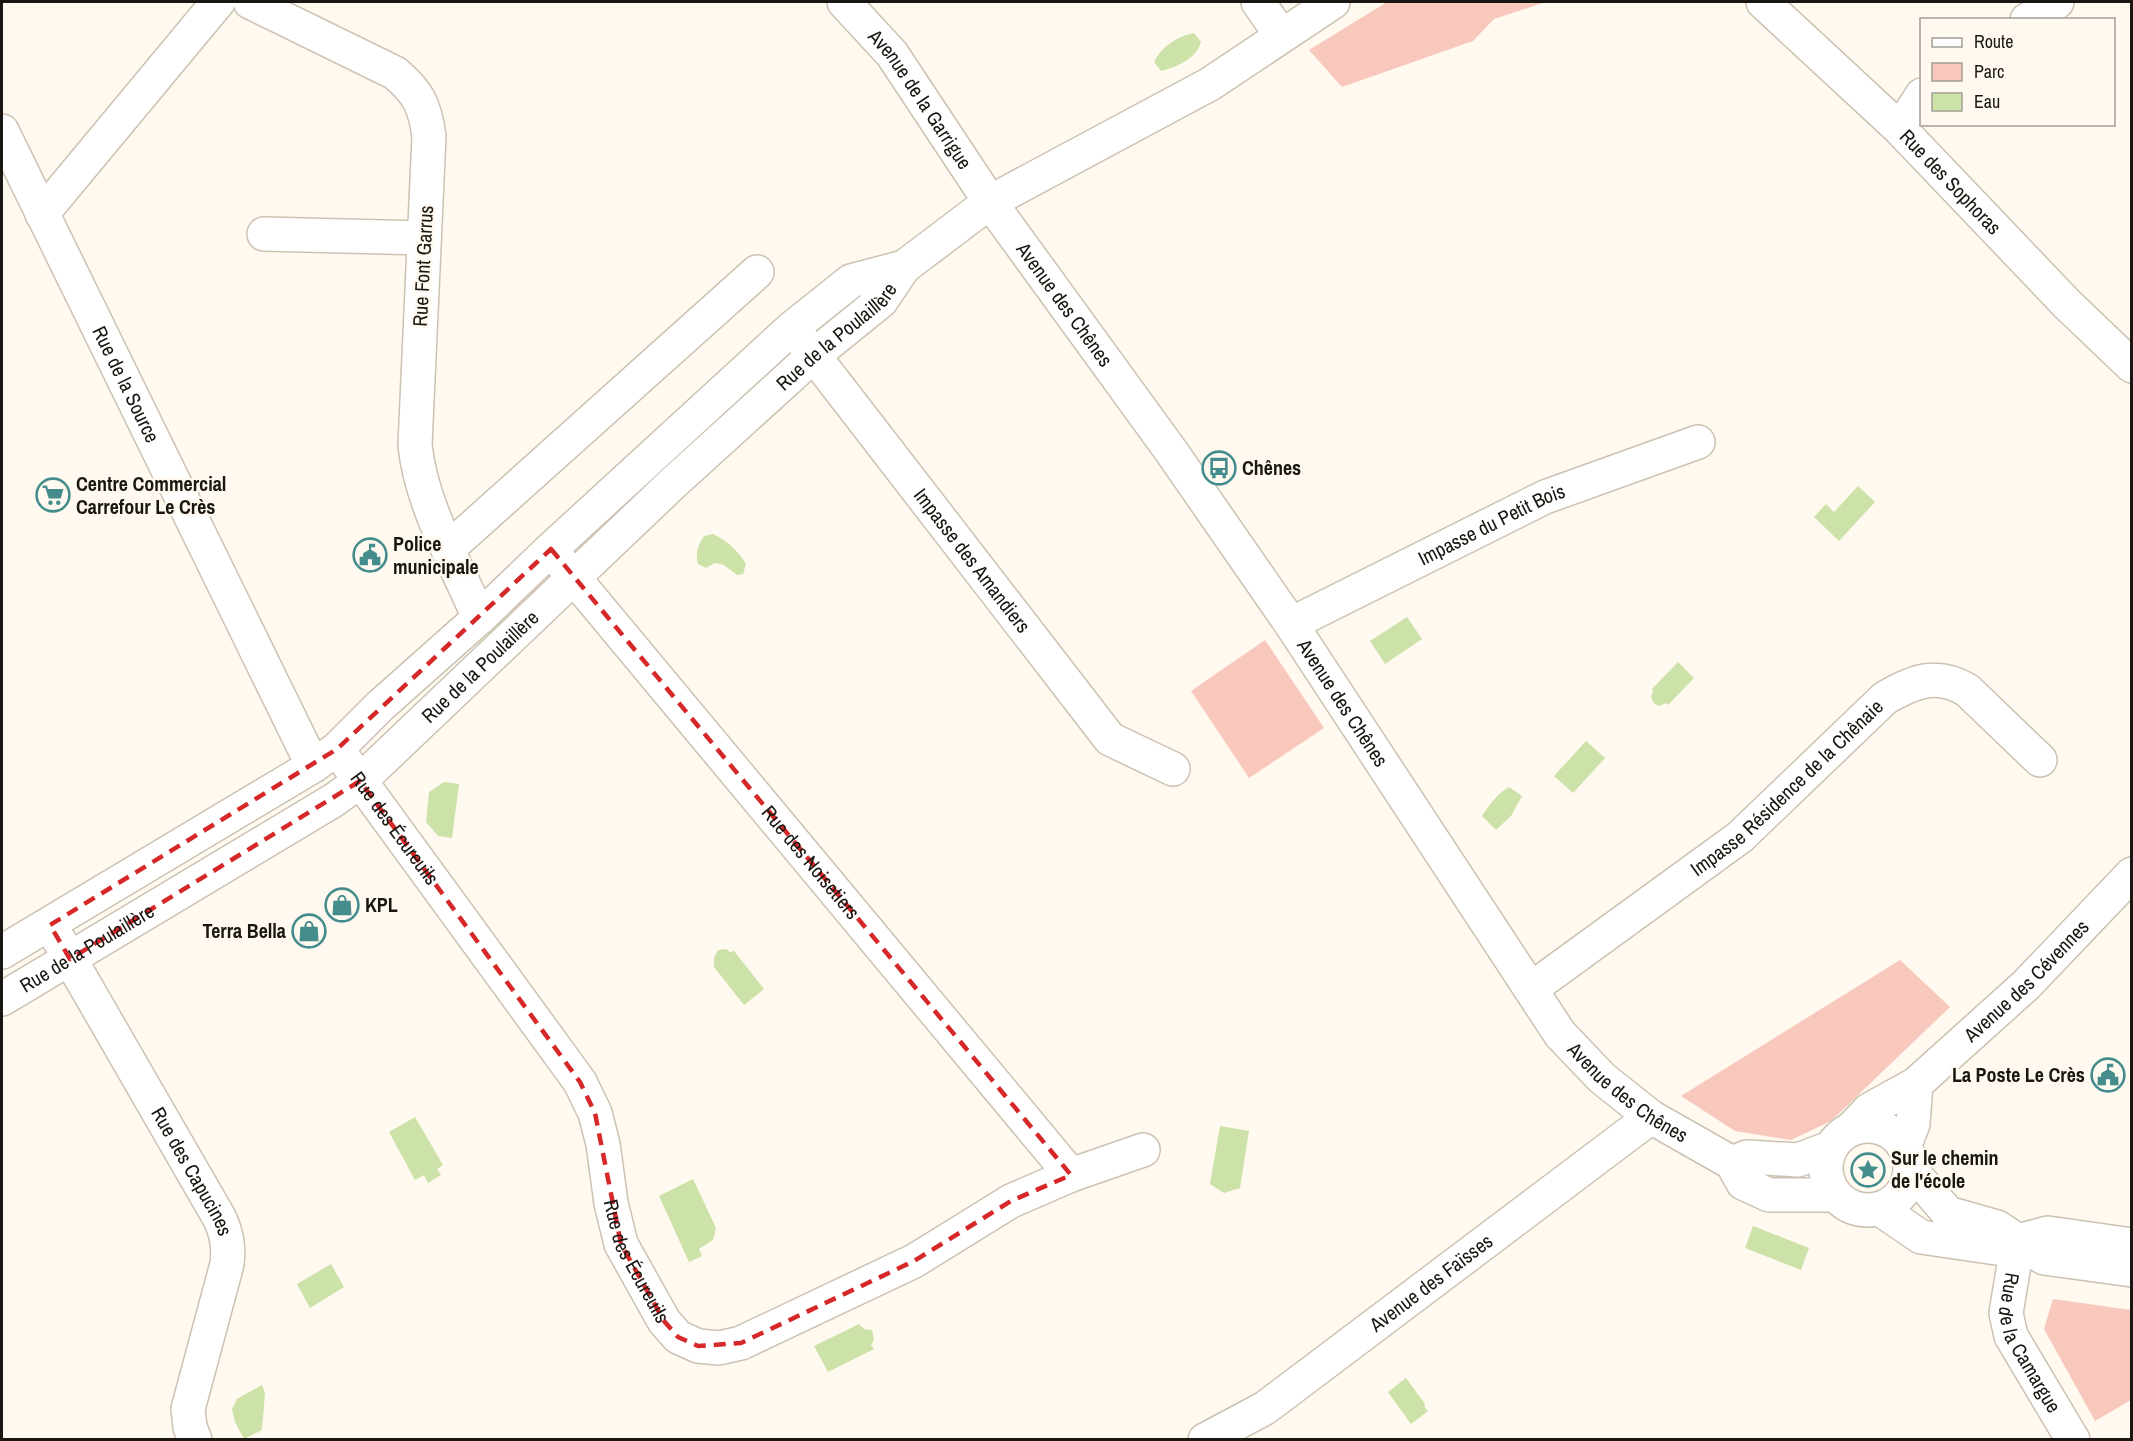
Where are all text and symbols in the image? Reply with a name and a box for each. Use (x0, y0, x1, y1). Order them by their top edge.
legend (1920, 18, 2115, 126)
street label: Avenue de la Garrigue (862, 22, 979, 174)
text: Route (1974, 29, 2013, 54)
text: Parc (1974, 59, 2004, 84)
text: Eau (1974, 89, 2000, 114)
street label: Rue des Sophoras (1894, 123, 2008, 240)
street label: Rue Font Garrus (406, 205, 439, 327)
street label: Avenue des Chênes (1010, 236, 1119, 372)
street label: Rue de la Poulaillère (770, 277, 903, 396)
street label: Rue de la Source (86, 321, 166, 447)
bus stop icon: Chênes (1201, 450, 1237, 486)
place label: Chênes (1242, 454, 1301, 481)
place label: Centre Commercial Carrefour Le Crès (76, 470, 226, 520)
supermarket icon: Centre Commercial Carrefour Le Crès (35, 477, 71, 513)
street label: Impasse du Petit Bois (1413, 477, 1569, 571)
street label: Impasse des Amandiers (908, 482, 1037, 638)
place label: Police municipale (393, 530, 479, 580)
public building icon: Police municipale (352, 537, 388, 573)
street label: Rue de la Poulaillère (415, 604, 544, 729)
street label: Avenue des Chênes (1291, 633, 1395, 772)
street label: Impasse Résidence de la Chênaie (1685, 693, 1889, 882)
street label: Rue des Écureuils (345, 766, 446, 890)
street label: Rue des Noisetiers (756, 799, 866, 925)
shop icon: KPL (324, 887, 360, 923)
place label: KPL (365, 891, 398, 918)
street label: Rue de la Poulaillère (14, 897, 159, 998)
shop icon: Terra Bella (291, 913, 327, 949)
street label: Avenue des Cévennes (1957, 913, 2094, 1048)
place label: Terra Bella (202, 917, 286, 944)
street label: Avenue des Chênes (1561, 1035, 1693, 1148)
public building icon: La Poste Le Crès (2090, 1057, 2126, 1093)
place label: La Poste Le Crès (1952, 1061, 2085, 1088)
street label: Rue des Capucines (145, 1102, 239, 1239)
place label: Sur le chemin de l'école (1891, 1144, 1999, 1194)
place icon: Sur le chemin de l'école (1850, 1152, 1886, 1188)
street label: Rue des Écureuils (598, 1197, 676, 1328)
street label: Avenue des Faïsses (1363, 1227, 1498, 1338)
street label: Rue de la Camargue (1993, 1271, 2068, 1418)

